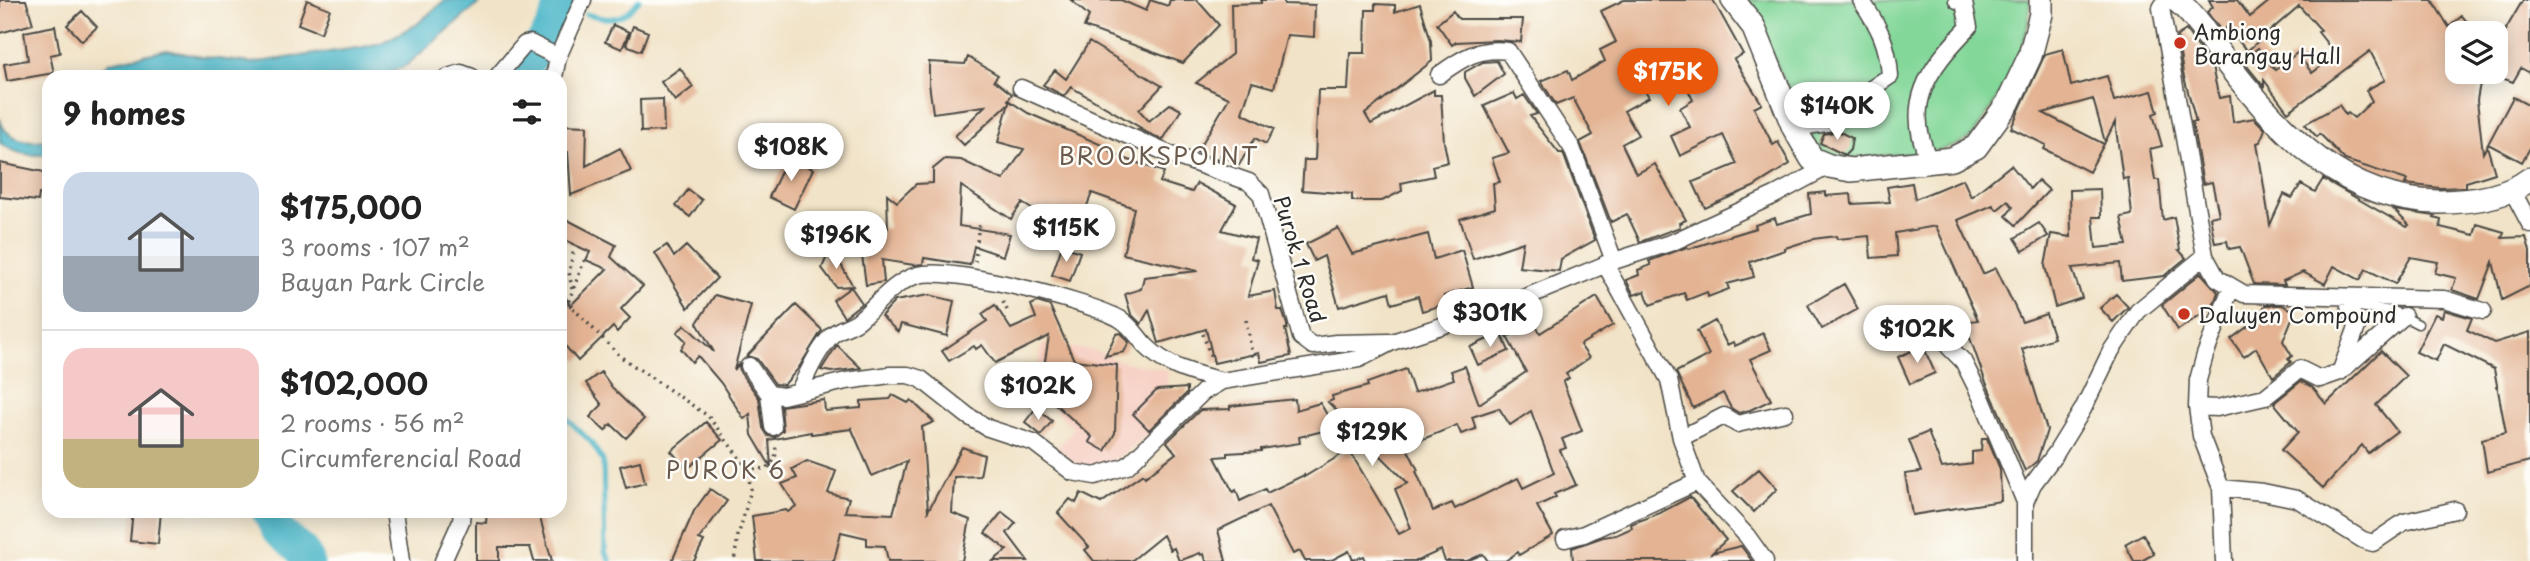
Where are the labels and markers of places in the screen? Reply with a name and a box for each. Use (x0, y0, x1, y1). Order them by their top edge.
place label: Ambiong Barangay Hall (2194, 15, 2341, 71)
marker: Ambiong Barangay Hall (2172, 35, 2188, 51)
pin: $175K (1619, 48, 1717, 108)
pin: $140K (1788, 82, 1886, 142)
pin: $108K (742, 124, 840, 183)
pin: $115K (1017, 204, 1115, 264)
pin: $196K (787, 212, 885, 271)
pin: $301K (1441, 290, 1539, 349)
place label: Daluyen Compound (2198, 298, 2397, 330)
pin: $102K (1868, 306, 1966, 365)
marker: Daluyen Compound (2176, 306, 2192, 322)
pin: $102K (989, 362, 1087, 422)
pin: $129K (1323, 408, 1421, 468)

